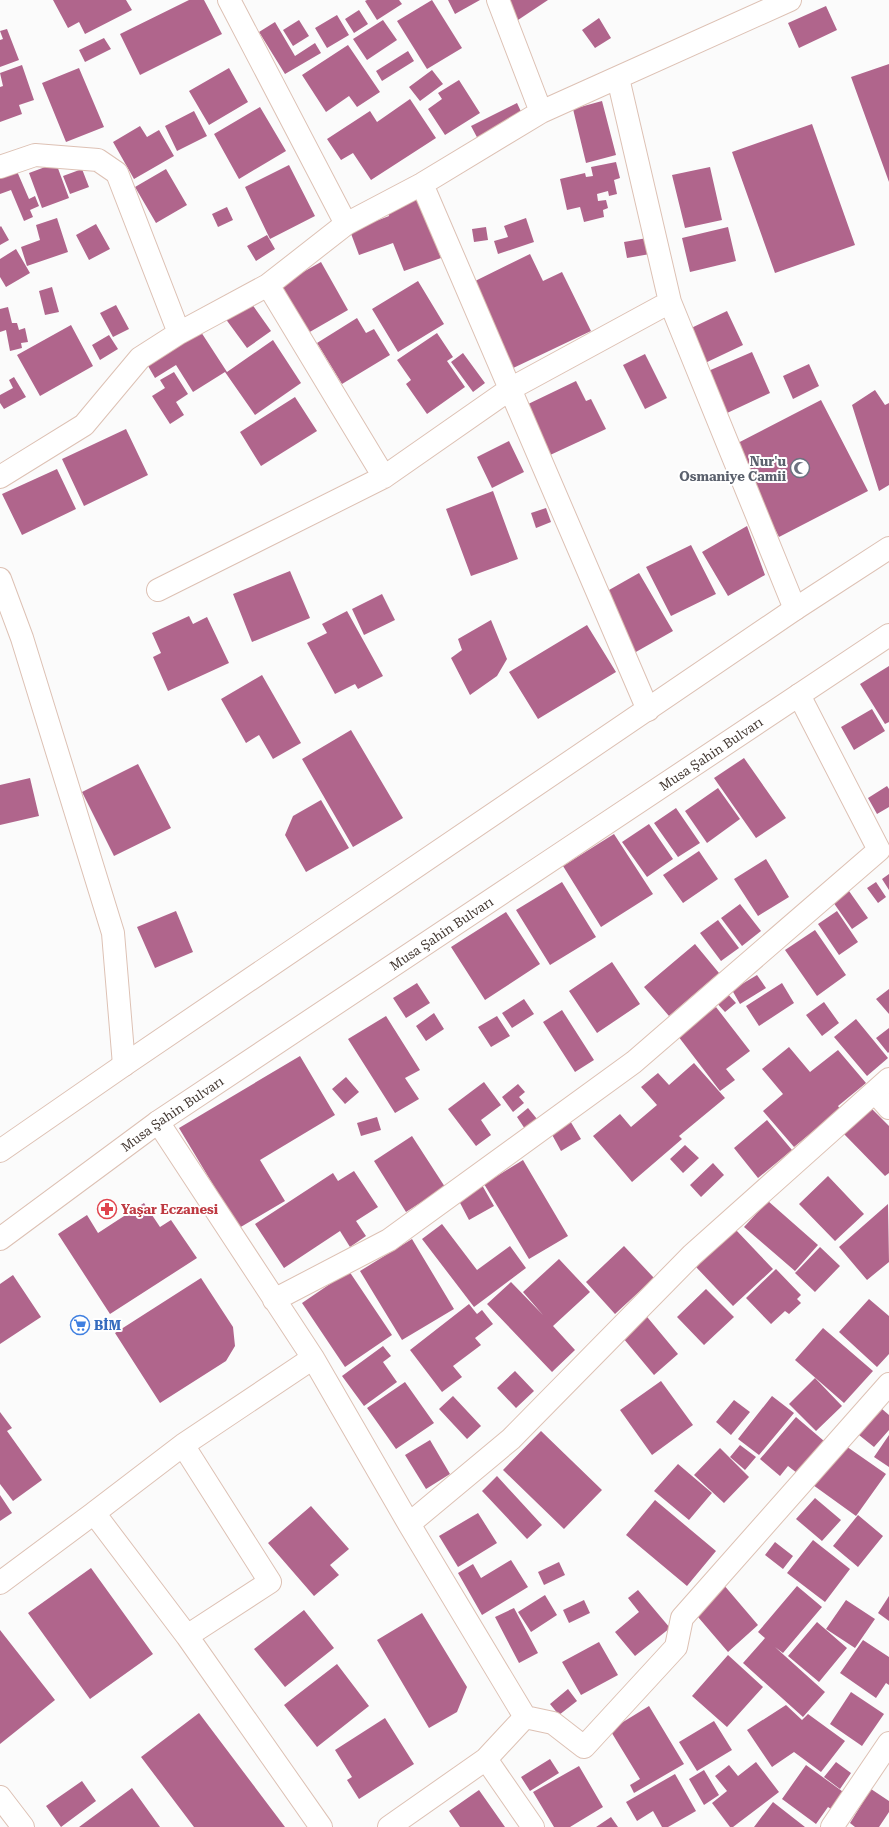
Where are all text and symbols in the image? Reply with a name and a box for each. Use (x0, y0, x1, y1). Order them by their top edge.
place label: Nur'u Osmaniye Camii (679, 454, 787, 484)
mosque icon: Nur'u Osmaniye Camii (789, 457, 811, 479)
street label: Musa Şahin Bulvarı (656, 714, 765, 793)
street label: Musa Şahin Bulvarı (387, 893, 496, 973)
street label: Musa Şahin Bulvarı (118, 1073, 226, 1154)
pharmacy icon: Yaşar Eczanesi (96, 1198, 118, 1220)
place label: Yaşar Eczanesi (121, 1202, 219, 1217)
supermarket icon: BİM (69, 1314, 91, 1336)
place label: BİM (94, 1317, 121, 1333)

